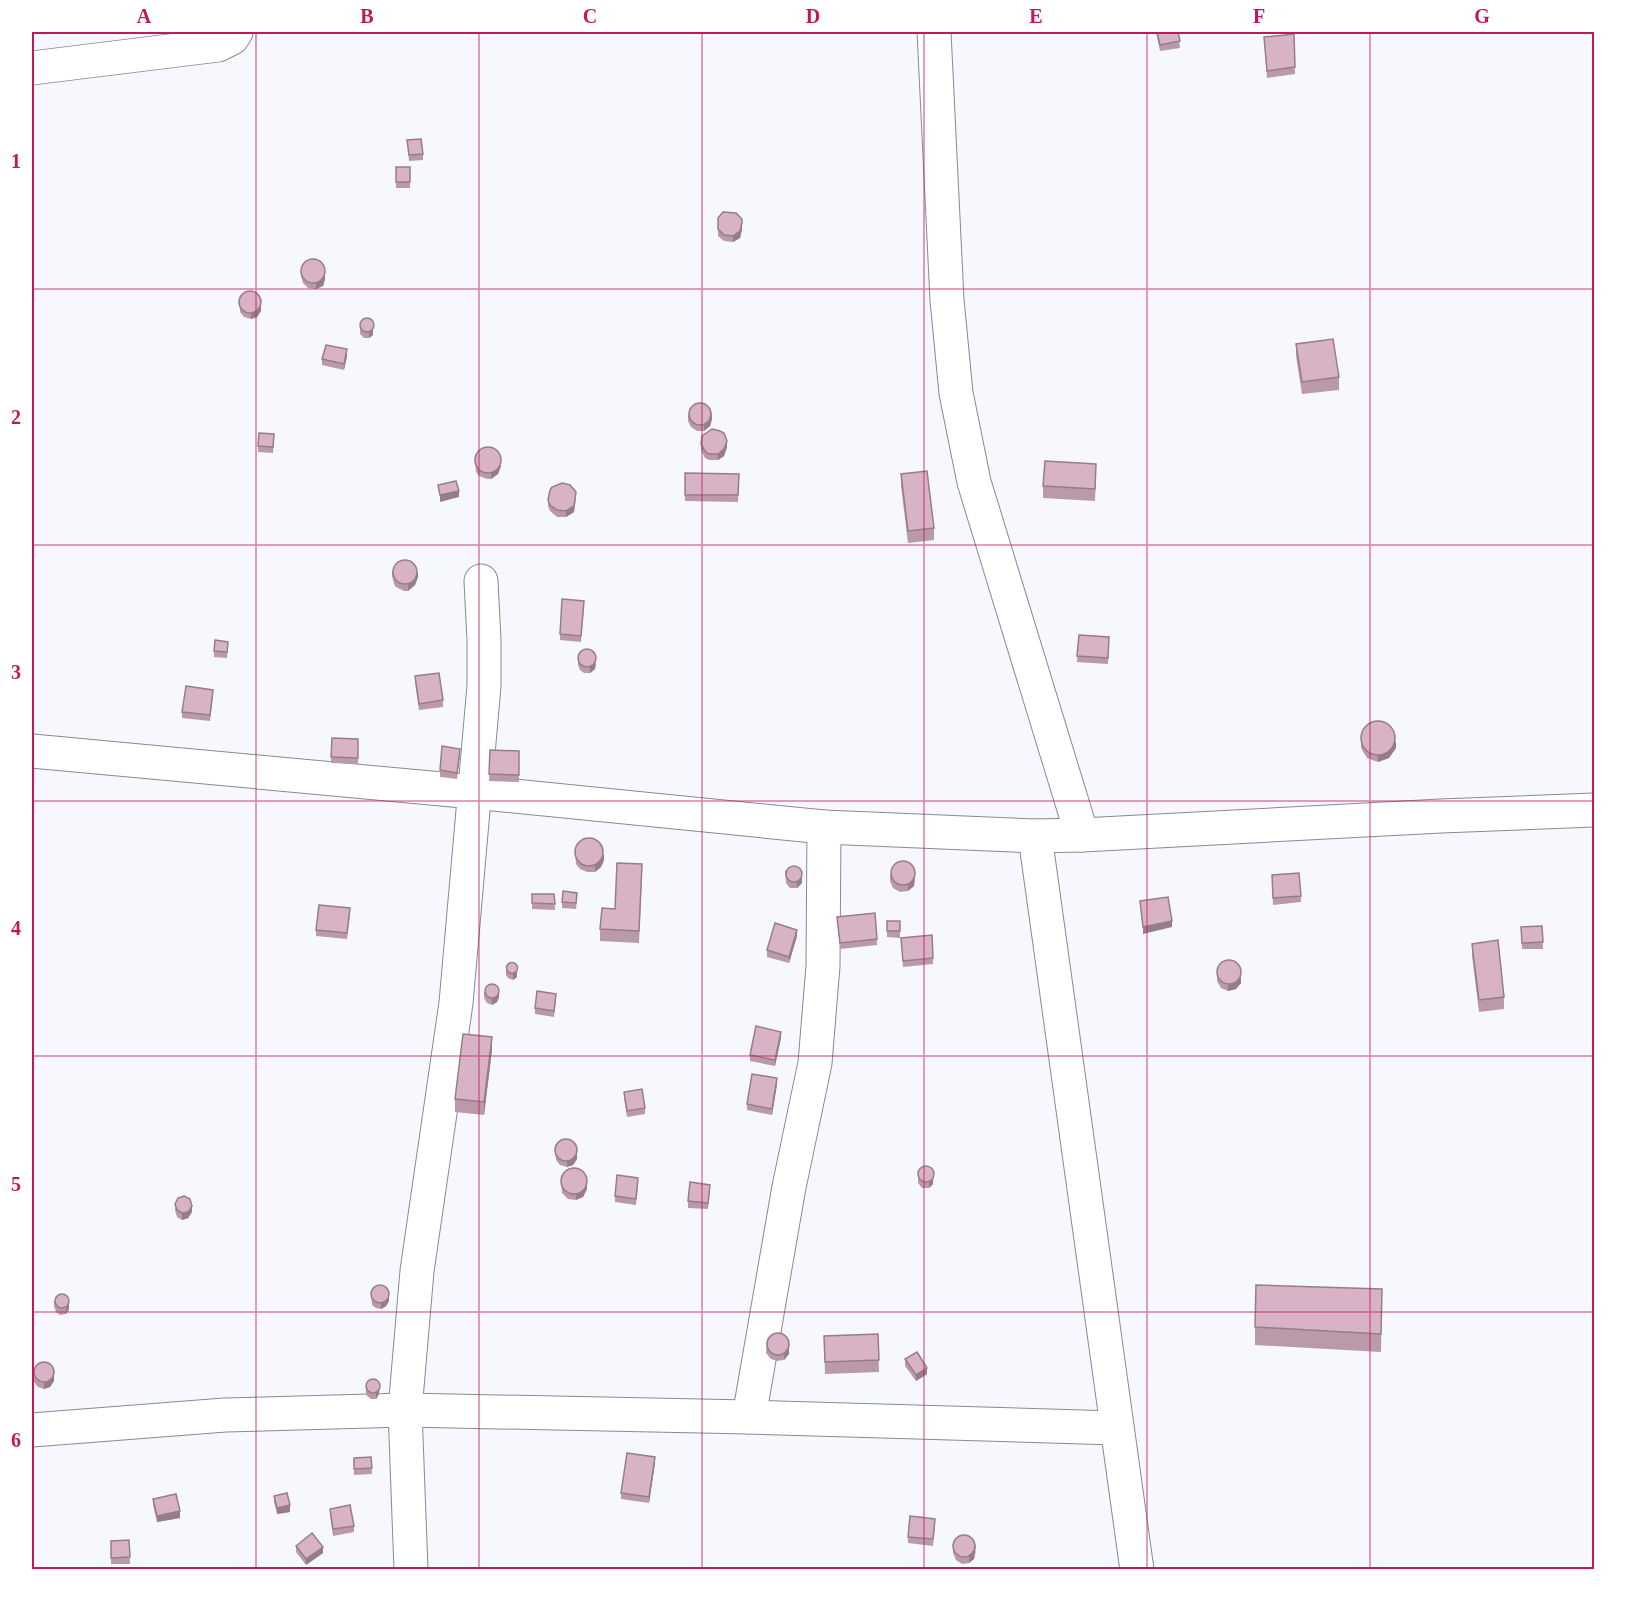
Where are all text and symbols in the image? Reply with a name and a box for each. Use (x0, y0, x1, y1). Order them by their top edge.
text: A (137, 5, 152, 27)
text: B (360, 5, 374, 27)
text: C (583, 5, 597, 27)
text: D (806, 5, 820, 27)
text: E (1029, 5, 1043, 27)
text: F (1253, 5, 1265, 27)
text: G (1474, 5, 1490, 27)
text: 1 (11, 150, 21, 172)
text: 2 (11, 406, 21, 428)
text: 3 (11, 661, 21, 683)
text: 4 (11, 917, 21, 939)
text: 5 (11, 1173, 21, 1195)
text: 6 (11, 1429, 21, 1451)

